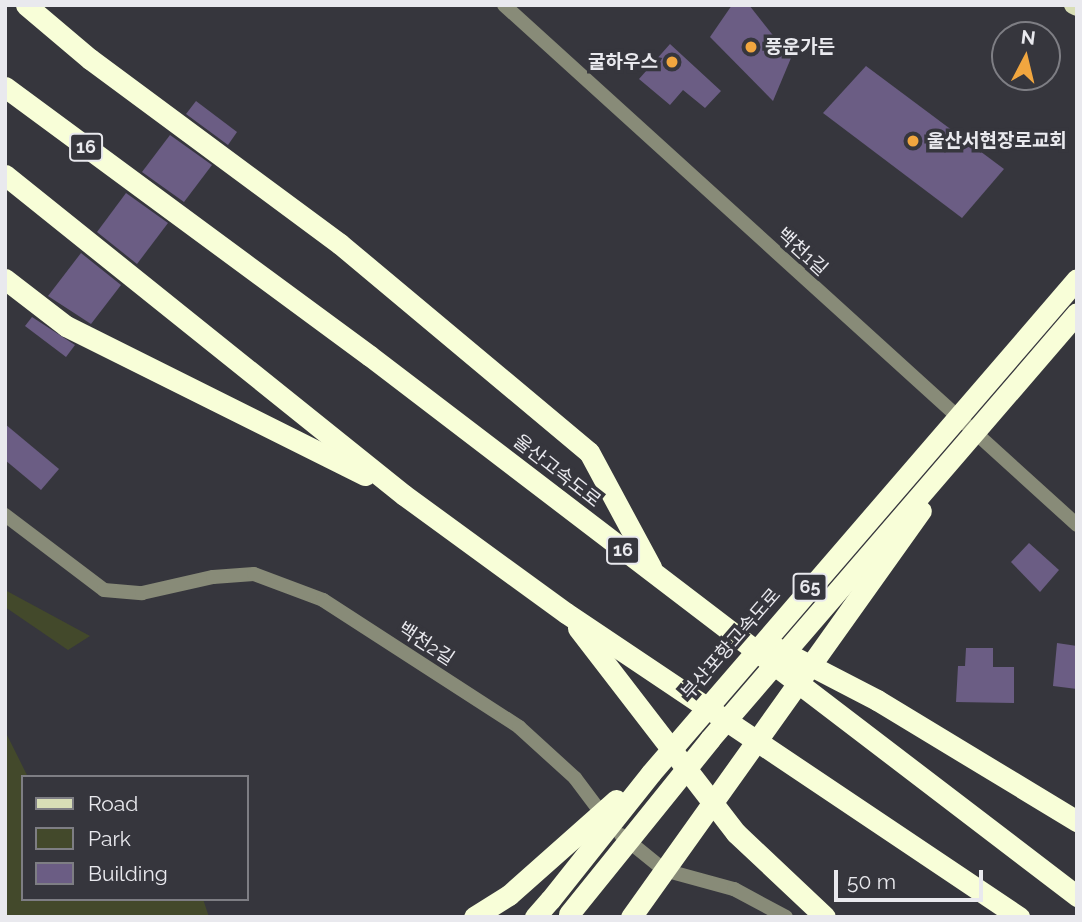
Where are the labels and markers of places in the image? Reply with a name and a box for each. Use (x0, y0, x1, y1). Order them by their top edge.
place label: 풍운가든 (765, 36, 835, 58)
marker: 풍운가든 (743, 39, 759, 55)
place label: 굴하우스 (588, 51, 658, 73)
marker: 굴하우스 (664, 54, 680, 70)
place label: 울산서현장로교회 (927, 130, 1067, 152)
marker: 울산서현장로교회 (905, 133, 921, 149)

